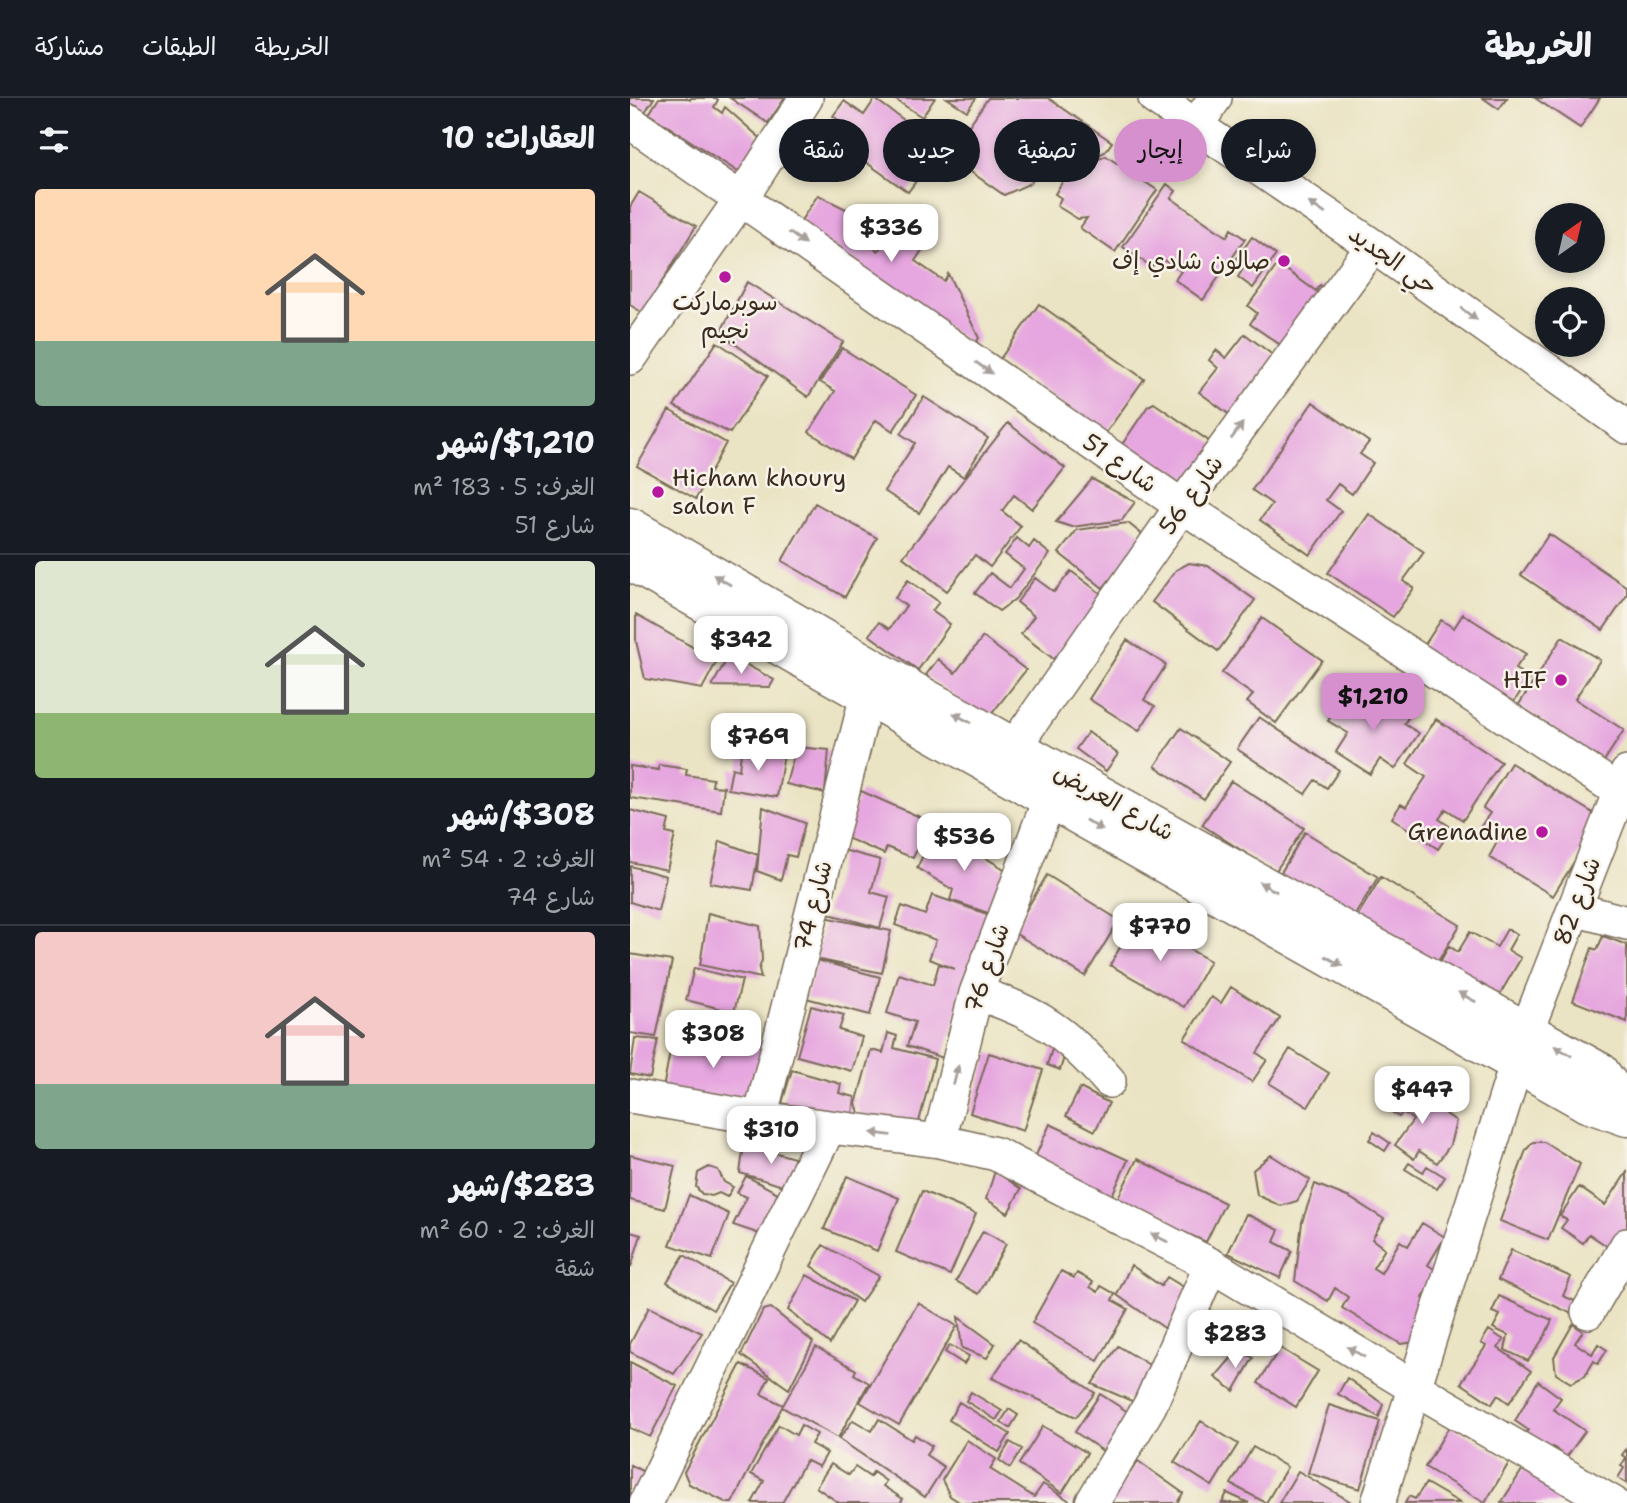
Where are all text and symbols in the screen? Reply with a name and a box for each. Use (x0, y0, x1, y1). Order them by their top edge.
text: الخريطة (1485, 23, 1592, 68)
text: مشاركة (35, 31, 104, 63)
text: الطبقات (142, 31, 217, 63)
text: الخريطة (255, 31, 329, 63)
text: العقارات: 10 (441, 117, 595, 158)
chip: شقة (779, 119, 869, 182)
chip: جديد (883, 119, 980, 182)
chip: تصفية (994, 119, 1100, 182)
chip: إيجار (1114, 119, 1207, 182)
chip: شراء (1221, 119, 1316, 182)
icon: filters (35, 121, 73, 159)
one-way arrow (1307, 201, 1327, 214)
north arrow (1535, 203, 1605, 273)
map controls (1535, 203, 1605, 357)
pin: $336 (850, 204, 932, 264)
text: $336 (859, 212, 923, 242)
street label: حي الجديد (1339, 218, 1444, 306)
one-way arrow (788, 231, 806, 245)
icon: home (252, 235, 378, 361)
place label: صالون شادي إف (1112, 245, 1270, 278)
marker: صالون شادي إف (1276, 253, 1292, 269)
marker: سوبرماركت نجيم (717, 269, 733, 285)
place label: سوبرماركت نجيم (672, 286, 778, 348)
button: locate (1535, 287, 1605, 357)
one-way arrow (1460, 307, 1478, 321)
one-way arrow (975, 361, 993, 375)
text: $1,210/شهر (439, 422, 595, 463)
one-way arrow (1230, 422, 1244, 440)
street label: شارع 51 (1076, 426, 1164, 501)
street label: شارع 56 (1151, 449, 1232, 542)
place label: Hicham khoury salon F (672, 462, 846, 522)
text: الغرف: 5 · 183 m² (413, 472, 595, 502)
marker: Hicham khoury salon F (650, 484, 666, 500)
text: شارع 51 (515, 510, 595, 540)
one-way arrow (712, 574, 732, 586)
icon: home (252, 607, 378, 733)
pin: $342 (700, 616, 782, 676)
text: $342 (710, 624, 772, 654)
place label: HIF (1503, 664, 1547, 696)
marker: HIF (1553, 672, 1569, 688)
pin: $1,210 (1316, 674, 1430, 733)
text: $1,210 (1337, 681, 1409, 711)
one-way arrow (952, 712, 971, 724)
pin: $769 (717, 714, 799, 773)
text: $769 (727, 721, 789, 751)
street label: شارع العريض (1048, 756, 1180, 849)
text: $308/شهر (449, 794, 595, 835)
pin: $536 (923, 814, 1005, 873)
place label: Grenadine (1407, 816, 1528, 848)
one-way arrow (1084, 819, 1103, 831)
text: $536 (933, 821, 995, 851)
marker: Grenadine (1534, 824, 1550, 840)
text: الغرف: 2 · 54 m² (422, 844, 595, 874)
street label: شارع 82 (1546, 852, 1609, 950)
street label: شارع 74 (786, 857, 841, 955)
one-way arrow (1258, 881, 1278, 893)
text: شارع 74 (506, 882, 595, 912)
pin: $770 (1119, 904, 1201, 963)
text: $770 (1129, 911, 1191, 941)
street label: شارع 76 (957, 919, 1018, 1017)
one-way arrow (1325, 955, 1344, 967)
icon: home (252, 978, 378, 1104)
one-way arrow (1458, 991, 1477, 1003)
pin: $308 (672, 1010, 754, 1070)
text: $308 (681, 1018, 745, 1048)
one-way arrow (1554, 1045, 1573, 1057)
one-way arrow (951, 1063, 962, 1085)
pin: $447 (1381, 1066, 1463, 1126)
text: $447 (1391, 1074, 1453, 1104)
pin: $310 (730, 1107, 812, 1166)
text: $310 (743, 1114, 799, 1144)
one-way arrow (870, 1128, 892, 1139)
text: $283/شهر (450, 1165, 595, 1206)
text: الغرف: 2 · 60 m² (420, 1215, 595, 1245)
one-way arrow (1150, 1233, 1170, 1244)
text: شقة (555, 1253, 595, 1283)
pin: $283 (1194, 1310, 1276, 1370)
text: $283 (1203, 1318, 1267, 1348)
one-way arrow (1347, 1346, 1366, 1359)

